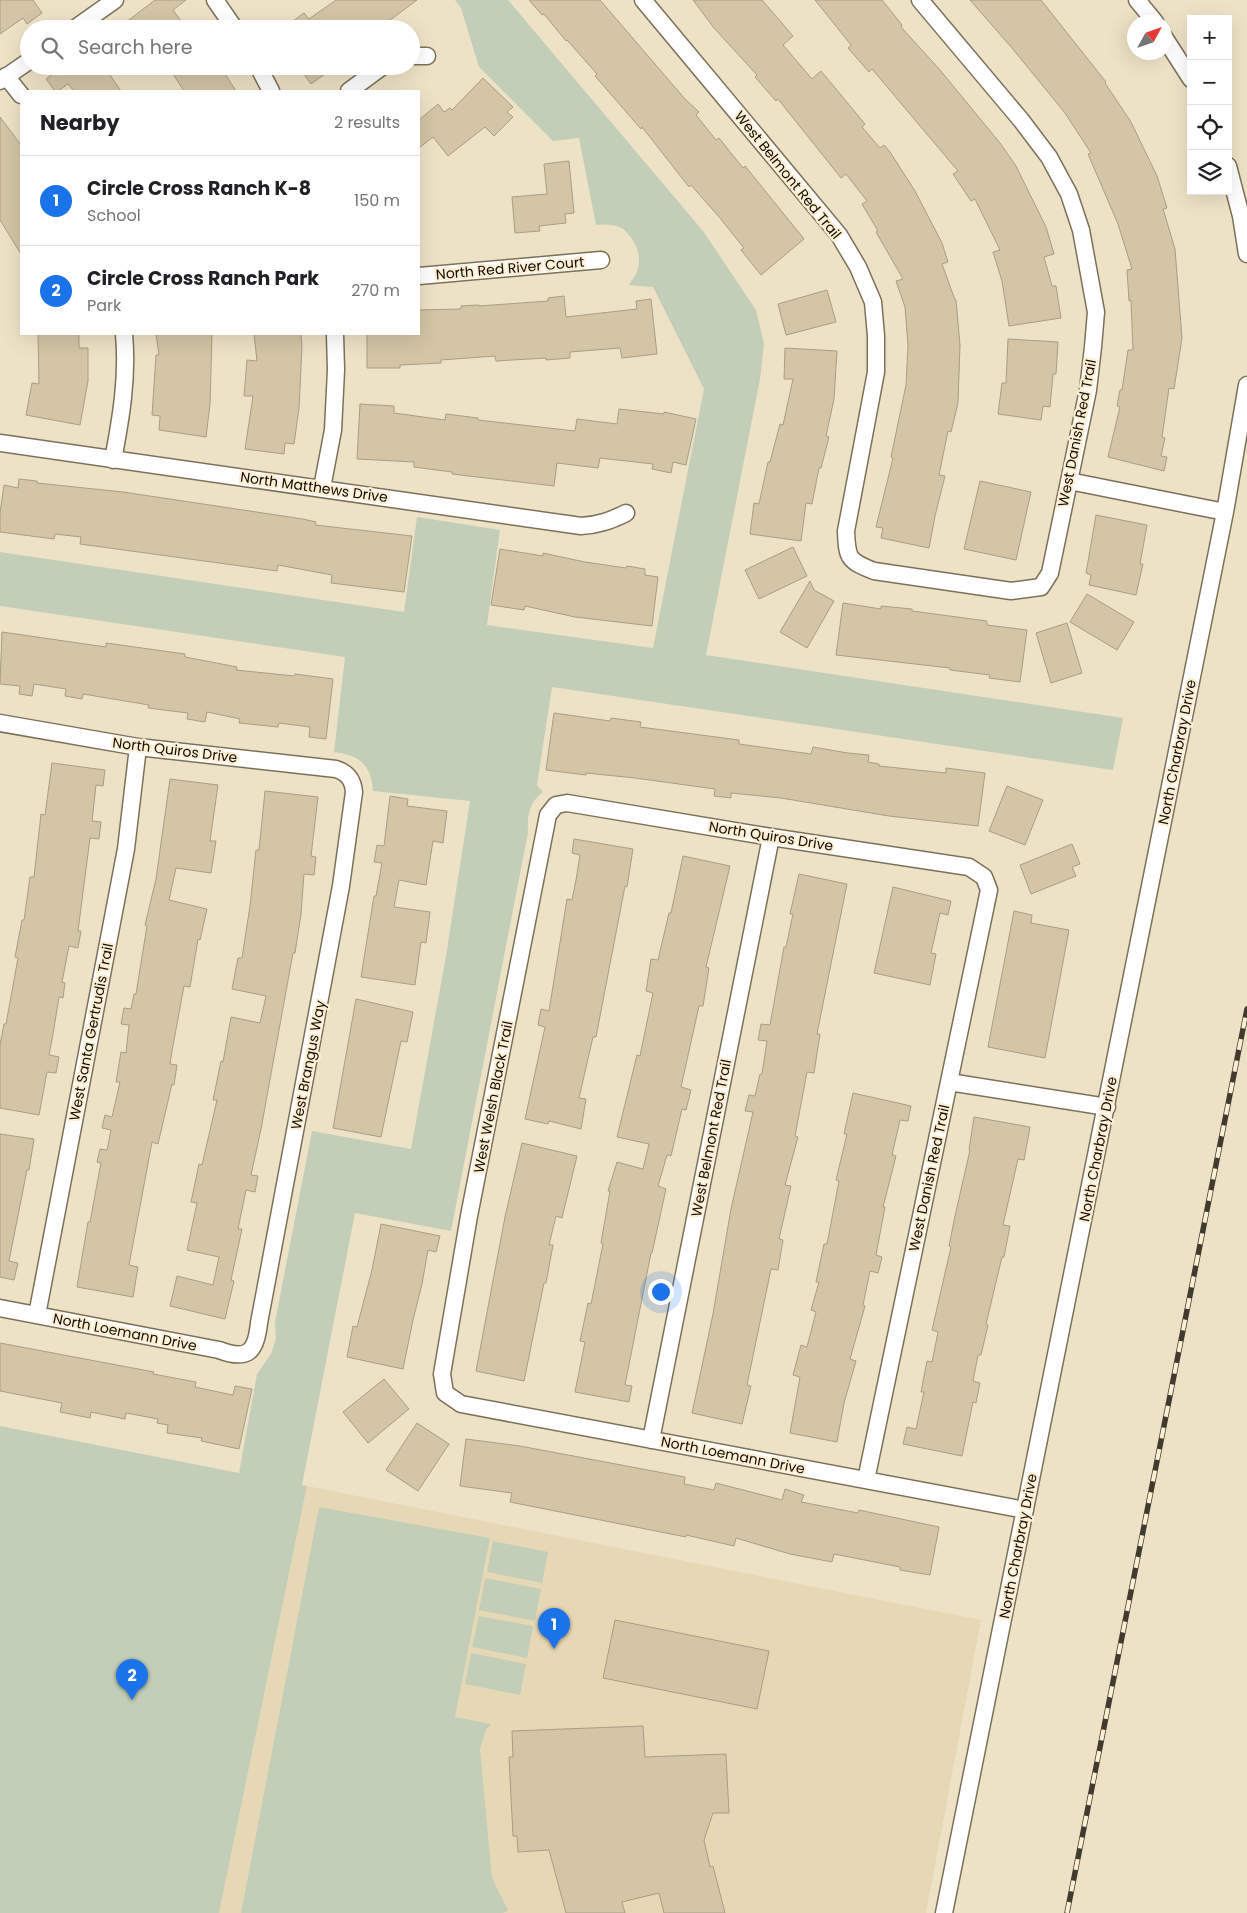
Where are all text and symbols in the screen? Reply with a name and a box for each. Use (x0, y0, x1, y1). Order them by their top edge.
north arrow (1127, 15, 1172, 60)
map controls (1187, 15, 1232, 195)
button: + (1187, 15, 1232, 60)
search box (20, 20, 420, 75)
icon: search (38, 34, 66, 62)
text: Search here (78, 34, 192, 61)
button: − (1187, 60, 1232, 105)
button: locate (1187, 105, 1232, 150)
street label: West Belmont Red Trail (730, 107, 846, 243)
text: Nearby (40, 108, 120, 137)
text: 2 results (334, 111, 400, 134)
button: layers (1187, 150, 1232, 195)
text: Circle Cross Ranch K-8 (87, 175, 311, 202)
text: 1 (53, 189, 59, 212)
text: 150 m (354, 189, 400, 212)
text: School (87, 204, 141, 227)
street label: North Red River Court (435, 252, 585, 284)
text: Circle Cross Ranch Park (87, 265, 319, 292)
text: 2 (51, 279, 61, 302)
text: 270 m (351, 279, 400, 302)
text: Park (87, 294, 121, 317)
street label: West Danish Red Trail (1053, 358, 1101, 508)
street label: North Matthews Drive (239, 467, 389, 507)
street label: North Charbray Drive (1153, 678, 1201, 826)
street label: North Quiros Drive (111, 732, 239, 768)
street label: North Quiros Drive (707, 816, 835, 856)
street label: West Santa Gertrudis Trail (64, 941, 118, 1123)
street label: West Brangus Way (286, 999, 330, 1131)
street label: West Welsh Black Trail (468, 1019, 518, 1175)
street label: West Belmont Red Trail (686, 1058, 736, 1218)
street label: North Charbray Drive (1074, 1075, 1122, 1223)
street label: West Danish Red Trail (904, 1103, 954, 1253)
your location (648, 1279, 674, 1305)
street label: North Loemann Drive (51, 1308, 199, 1356)
street label: North Loemann Drive (659, 1431, 807, 1479)
street label: North Charbray Drive (994, 1472, 1042, 1620)
pin: 1 (538, 1608, 570, 1649)
pin: 2 (116, 1659, 148, 1700)

